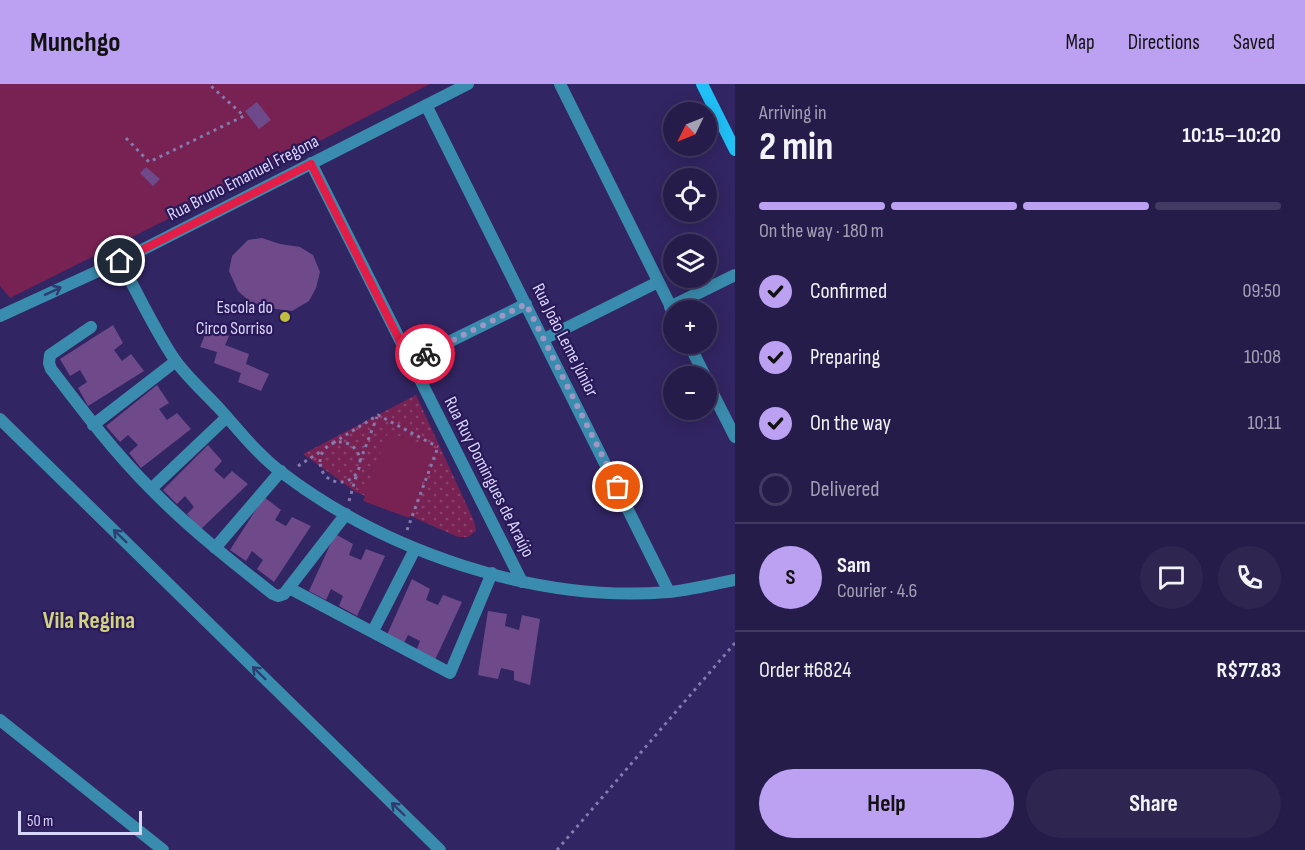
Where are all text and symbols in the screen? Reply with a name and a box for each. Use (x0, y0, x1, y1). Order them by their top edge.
text: Munchgo (30, 26, 121, 59)
text: Map (1065, 30, 1095, 55)
text: Directions (1128, 30, 1200, 55)
text: Saved (1233, 30, 1275, 55)
text: Arriving in (759, 101, 827, 125)
north arrow (663, 102, 717, 156)
map controls (663, 102, 717, 420)
text: 10:15–10:20 (1182, 122, 1281, 149)
text: 2 min (759, 124, 833, 171)
street label: Rua Bruno Emanuel Fregona (164, 131, 322, 225)
button: locate (663, 168, 717, 222)
text: On the way · 180 m (759, 219, 884, 243)
button: layers (663, 234, 717, 288)
pin (94, 235, 145, 286)
icon: home (103, 244, 136, 277)
icon: check (759, 275, 792, 308)
text: Confirmed (810, 278, 887, 305)
text: 09:50 (1243, 279, 1281, 303)
street label: Rua João Leme Júnior (527, 280, 603, 400)
one-way arrow (44, 285, 62, 297)
place label: Escola do Circo Sorriso (196, 297, 273, 339)
button: + (663, 300, 717, 354)
marker: Escola do Circo Sorriso (278, 310, 292, 324)
courier (395, 324, 455, 384)
icon: bike (409, 338, 442, 371)
icon: check (759, 341, 792, 374)
text: Preparing (810, 344, 880, 371)
text: 10:08 (1244, 345, 1281, 369)
button: − (663, 366, 717, 420)
street label: Rua Ruy Domingues de Araújo (439, 393, 539, 561)
icon: check (759, 407, 792, 440)
text: On the way (810, 410, 891, 437)
text: 10:11 (1248, 411, 1281, 435)
pin (592, 461, 643, 512)
icon: bag (601, 470, 634, 503)
text: Delivered (810, 476, 879, 503)
one-way arrow (112, 529, 127, 544)
button: chat (1140, 546, 1203, 609)
button: phone (1218, 546, 1281, 609)
text: Sam (837, 552, 871, 579)
text: S (786, 564, 795, 591)
text: Courier · 4.6 (837, 579, 917, 603)
district label: Vila Regina (43, 606, 135, 635)
text: Order #6824 (759, 657, 851, 684)
text: R$77.83 (1217, 657, 1281, 684)
one-way arrow (251, 665, 266, 680)
button: Help (759, 769, 1014, 838)
button: Share (1026, 769, 1281, 838)
one-way arrow (391, 802, 406, 816)
scale bar (18, 808, 142, 836)
text: 50 m (27, 812, 53, 831)

